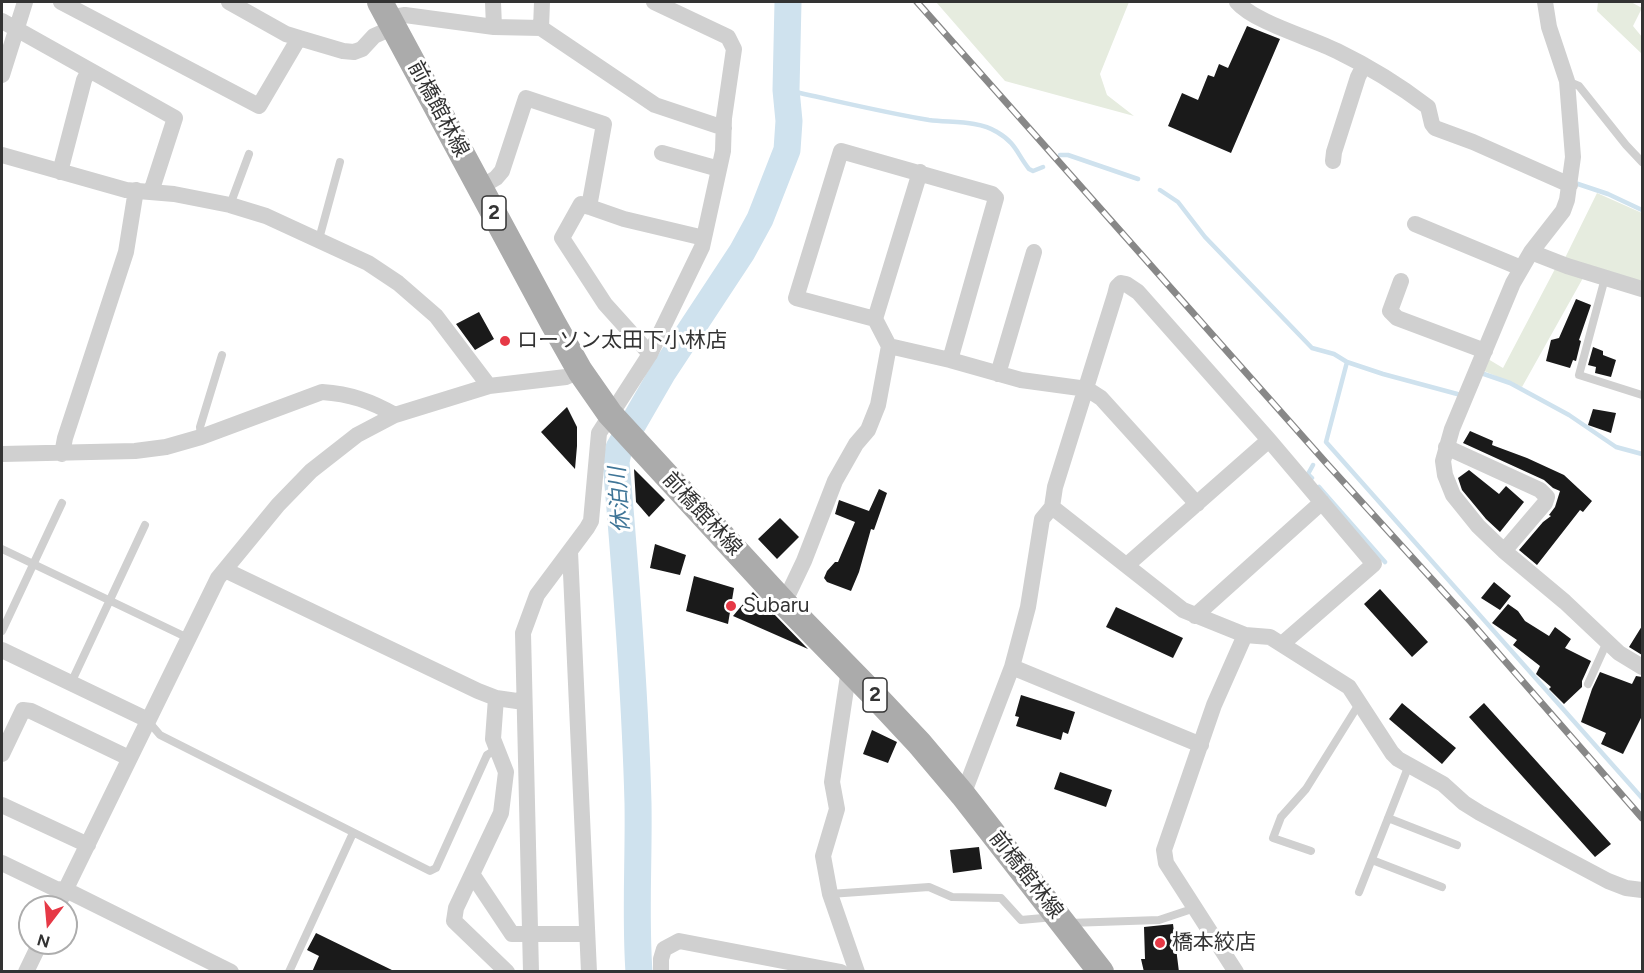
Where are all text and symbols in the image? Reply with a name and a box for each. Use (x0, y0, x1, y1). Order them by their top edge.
street label: 前橋館林線 (402, 57, 474, 161)
road number: 2 (482, 196, 506, 230)
place label: ローソン太田下小林店 (517, 328, 727, 354)
marker: ローソン太田下小林店 (498, 334, 512, 348)
water label: 休泊川 (605, 466, 635, 534)
street label: 前橋館林線 (657, 467, 747, 561)
place label: Subaru (743, 593, 809, 619)
marker: Subaru (724, 599, 738, 613)
road number: 2 (863, 678, 887, 712)
street label: 前橋館林線 (984, 826, 1068, 924)
north arrow (18, 895, 78, 955)
text: N (35, 930, 52, 952)
place label: 橋本絞店 (1172, 930, 1256, 956)
marker: 橋本絞店 (1153, 936, 1167, 950)

